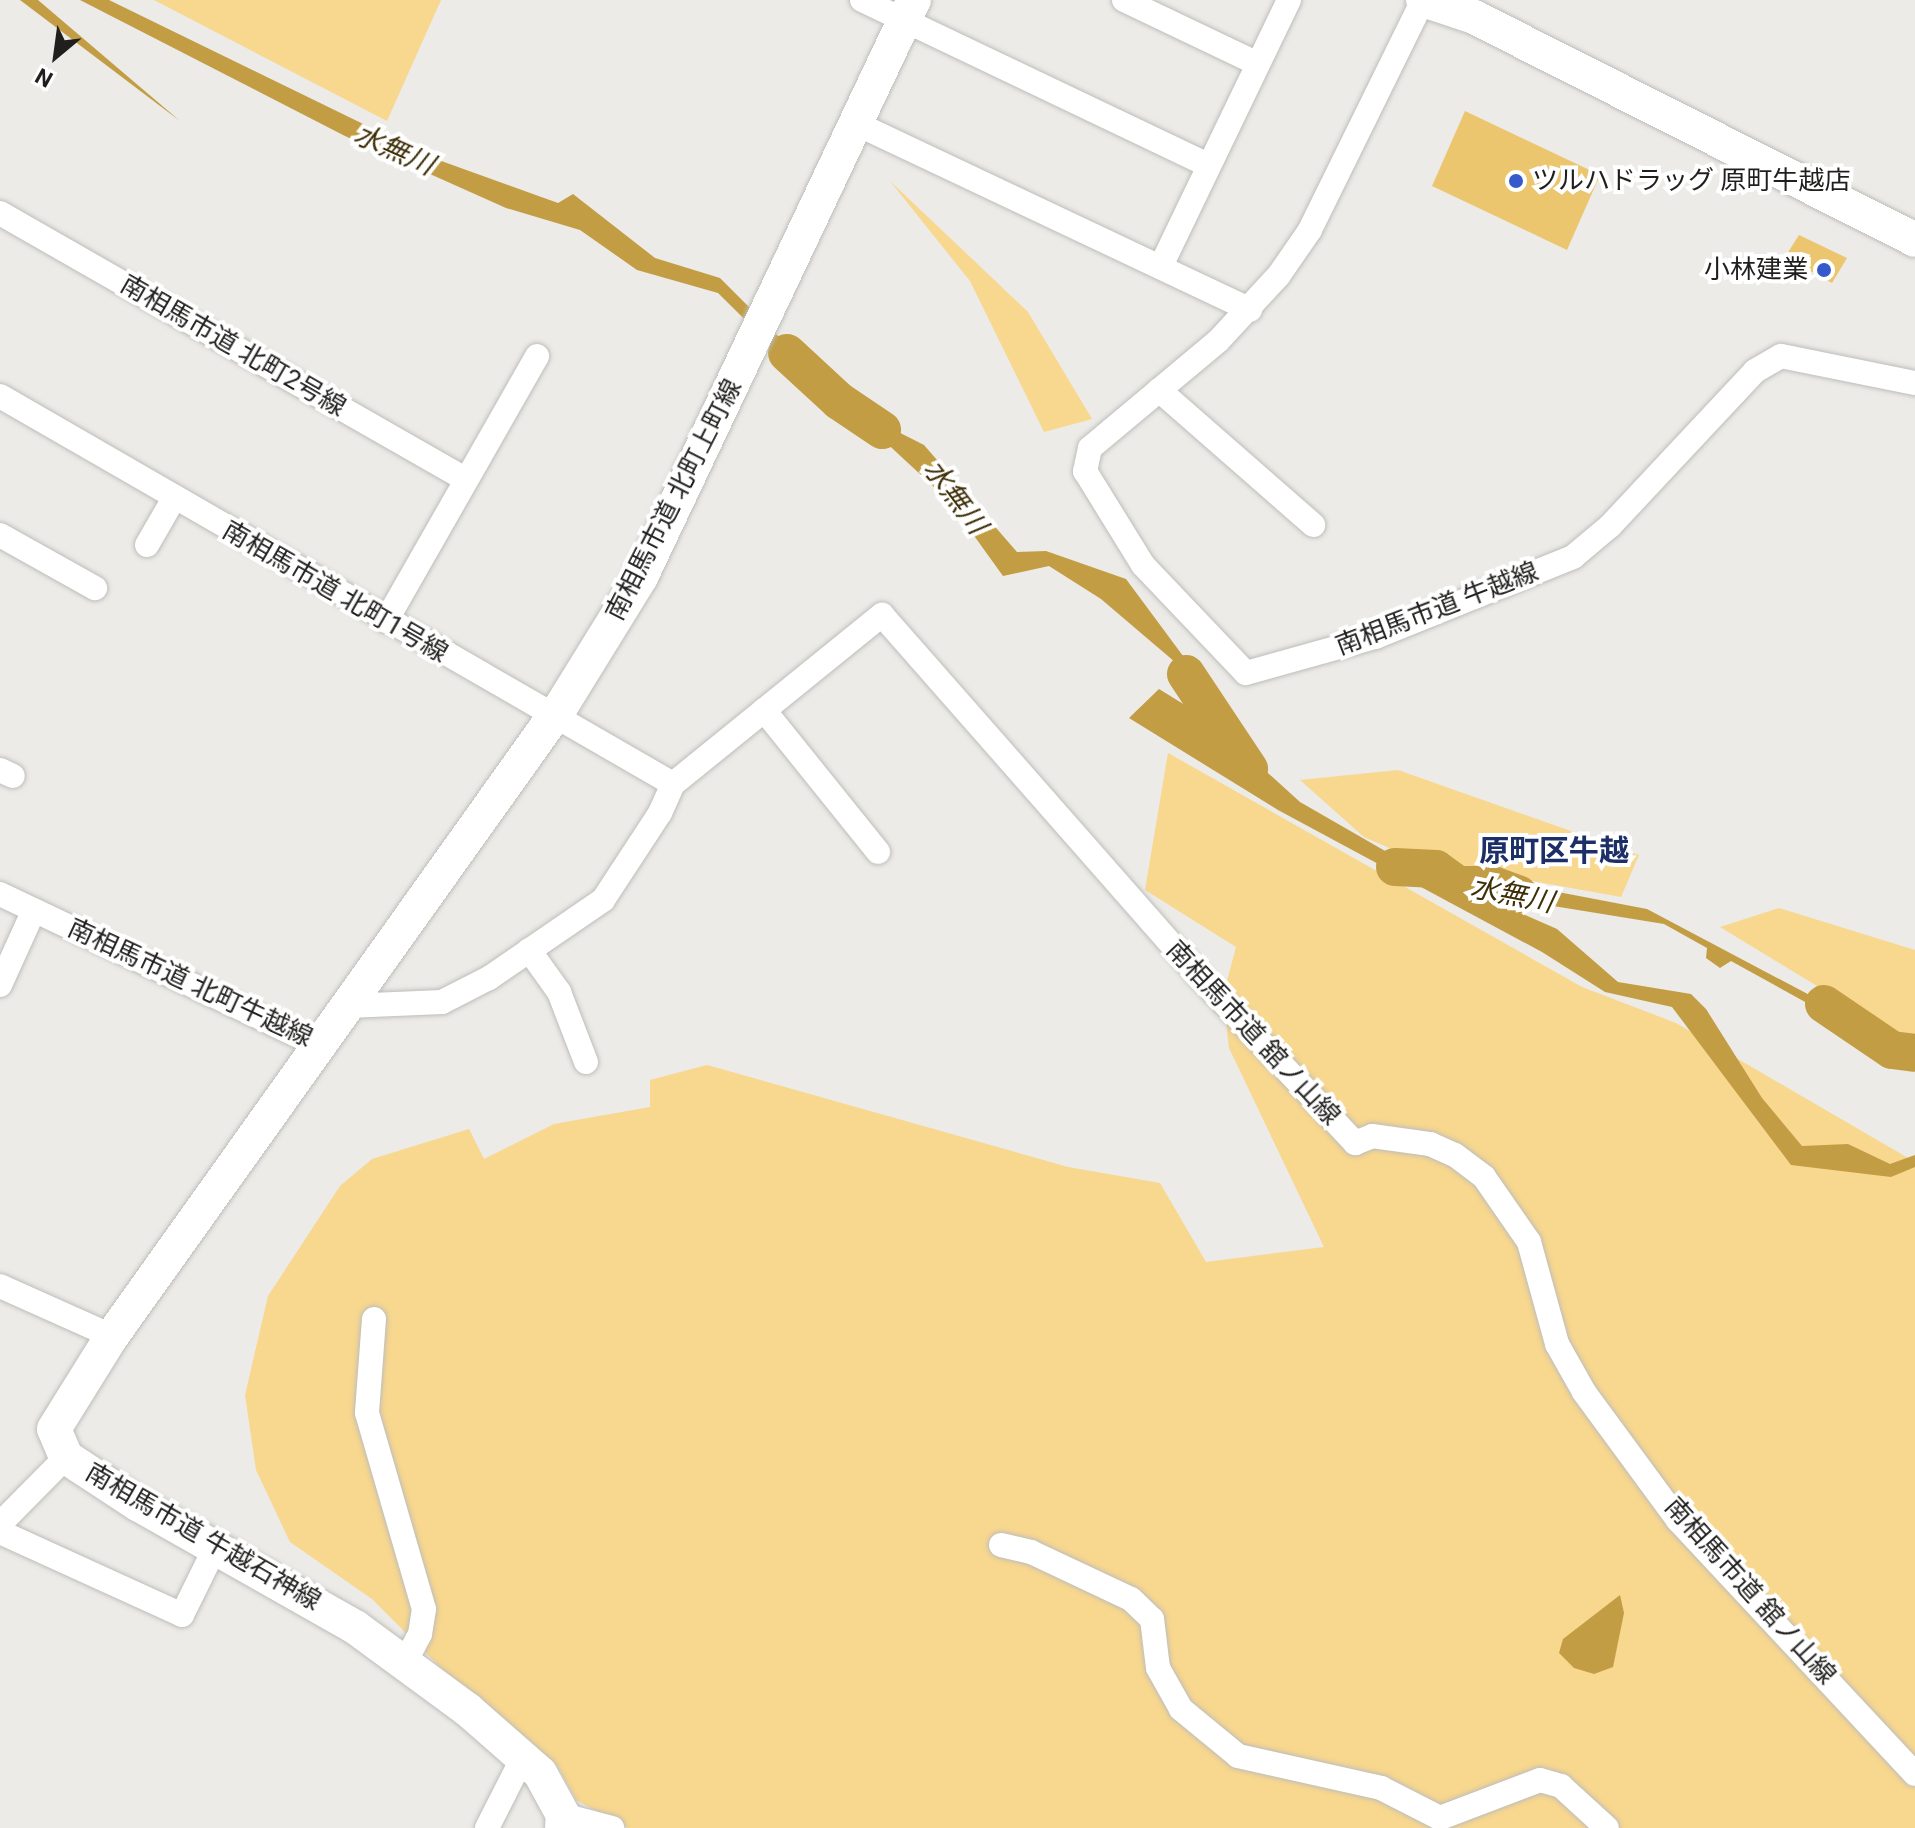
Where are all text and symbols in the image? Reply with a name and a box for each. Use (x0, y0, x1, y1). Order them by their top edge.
north arrow (16, 16, 96, 96)
text: N (31, 63, 57, 92)
water label: 水無川 (349, 118, 439, 182)
place label: ツルハドラッグ 原町牛越店 (1532, 165, 1850, 197)
marker: ツルハドラッグ 原町牛越店 (1507, 172, 1525, 190)
place label: 小林建業 (1704, 254, 1808, 286)
marker: 小林建業 (1815, 261, 1833, 279)
street label: 南相馬市道 北町2号線 (115, 269, 351, 423)
street label: 南相馬市道 北町上町線 (600, 374, 748, 626)
water label: 水無川 (916, 453, 994, 541)
street label: 南相馬市道 北町1号線 (217, 515, 453, 669)
street label: 南相馬市道 牛越線 (1331, 556, 1543, 662)
district label: 原町区牛越 (1479, 833, 1629, 869)
water label: 水無川 (1468, 870, 1556, 920)
street label: 南相馬市道 北町牛越線 (63, 913, 317, 1053)
street label: 南相馬市道 舘ノ山線 (1160, 934, 1346, 1132)
street label: 南相馬市道 牛越石神線 (80, 1457, 326, 1617)
street label: 南相馬市道 舘ノ山線 (1658, 1491, 1842, 1691)

